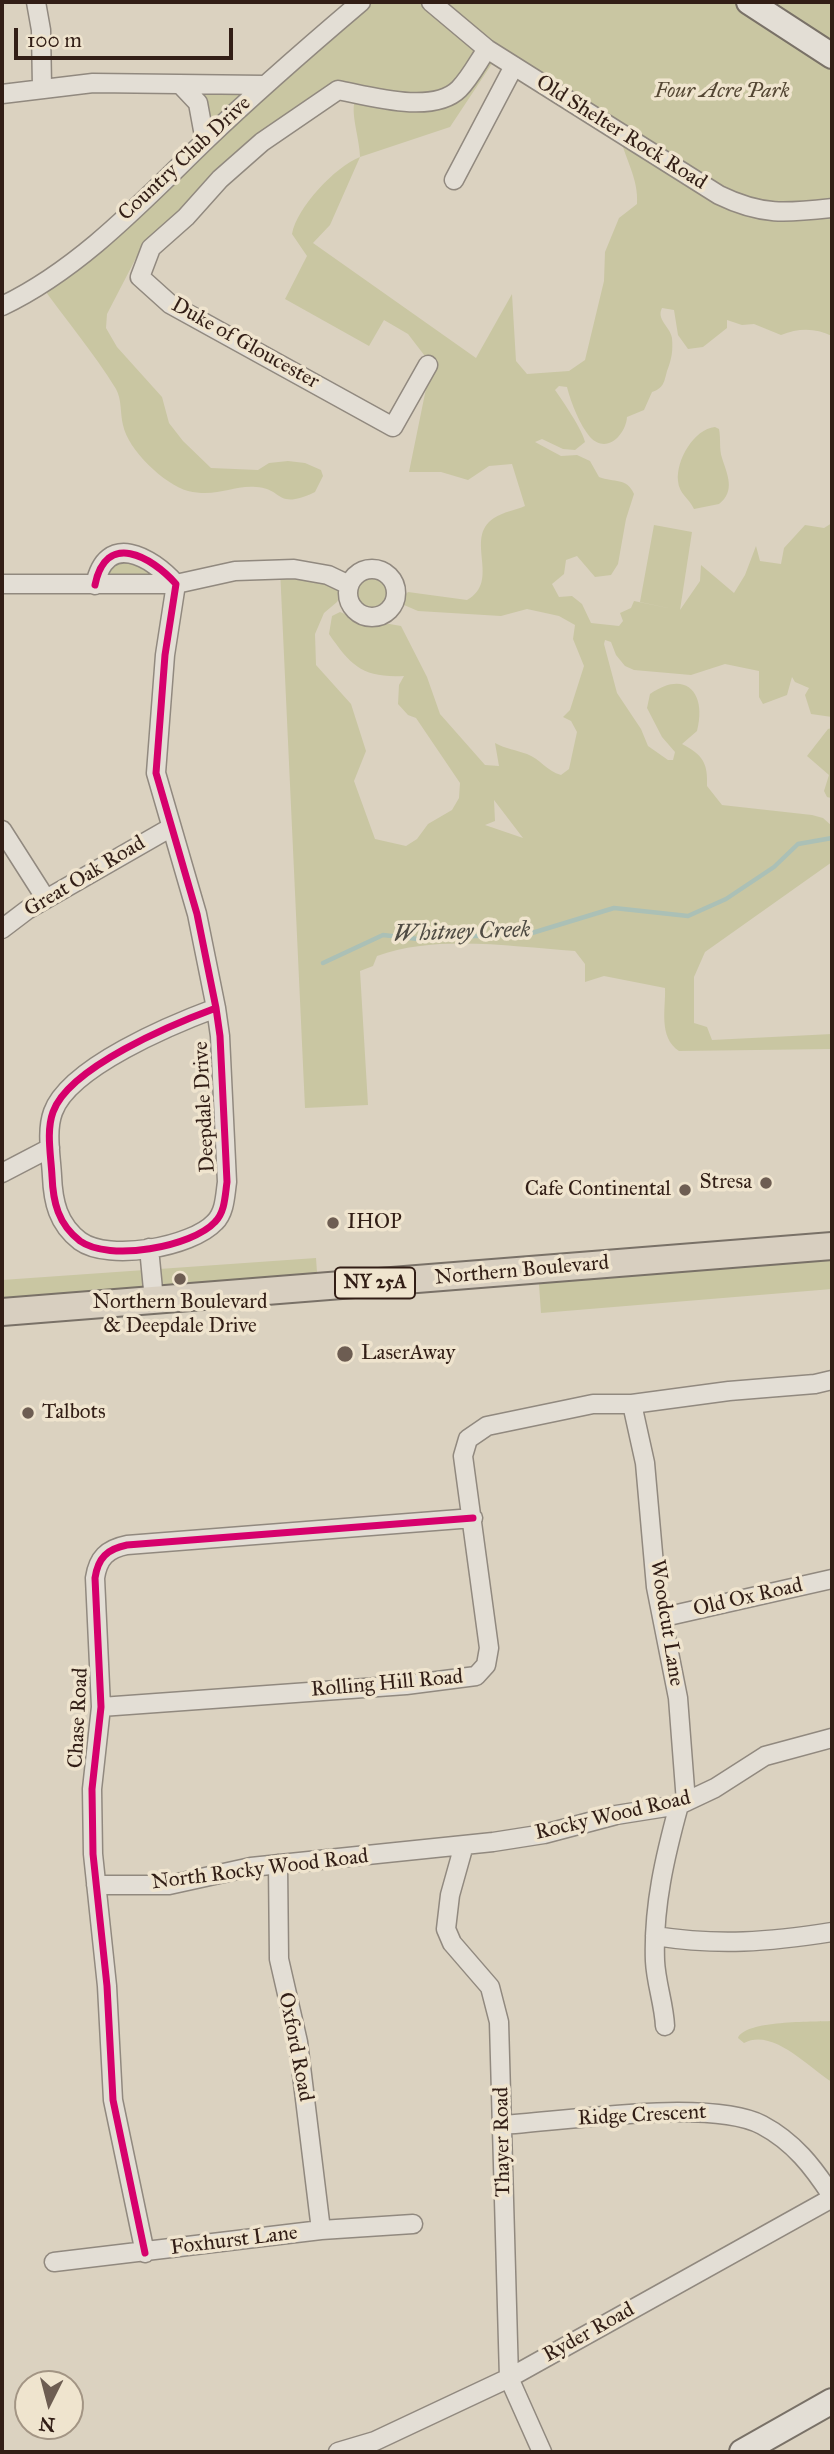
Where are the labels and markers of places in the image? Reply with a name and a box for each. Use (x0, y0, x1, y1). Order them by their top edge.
place label: Stresa (699, 1170, 752, 1196)
marker: Stresa (758, 1175, 774, 1191)
place label: Cafe Continental (525, 1177, 671, 1203)
marker: Cafe Continental (677, 1182, 693, 1198)
place label: IHOP (347, 1210, 402, 1236)
marker: IHOP (325, 1215, 341, 1231)
marker: Northern Boulevard & Deepdale Drive (172, 1271, 188, 1287)
place label: Northern Boulevard & Deepdale Drive (93, 1290, 267, 1340)
place label: LaserAway (361, 1341, 455, 1367)
marker: LaserAway (335, 1344, 355, 1364)
place label: Talbots (42, 1400, 106, 1426)
marker: Talbots (20, 1405, 36, 1421)

